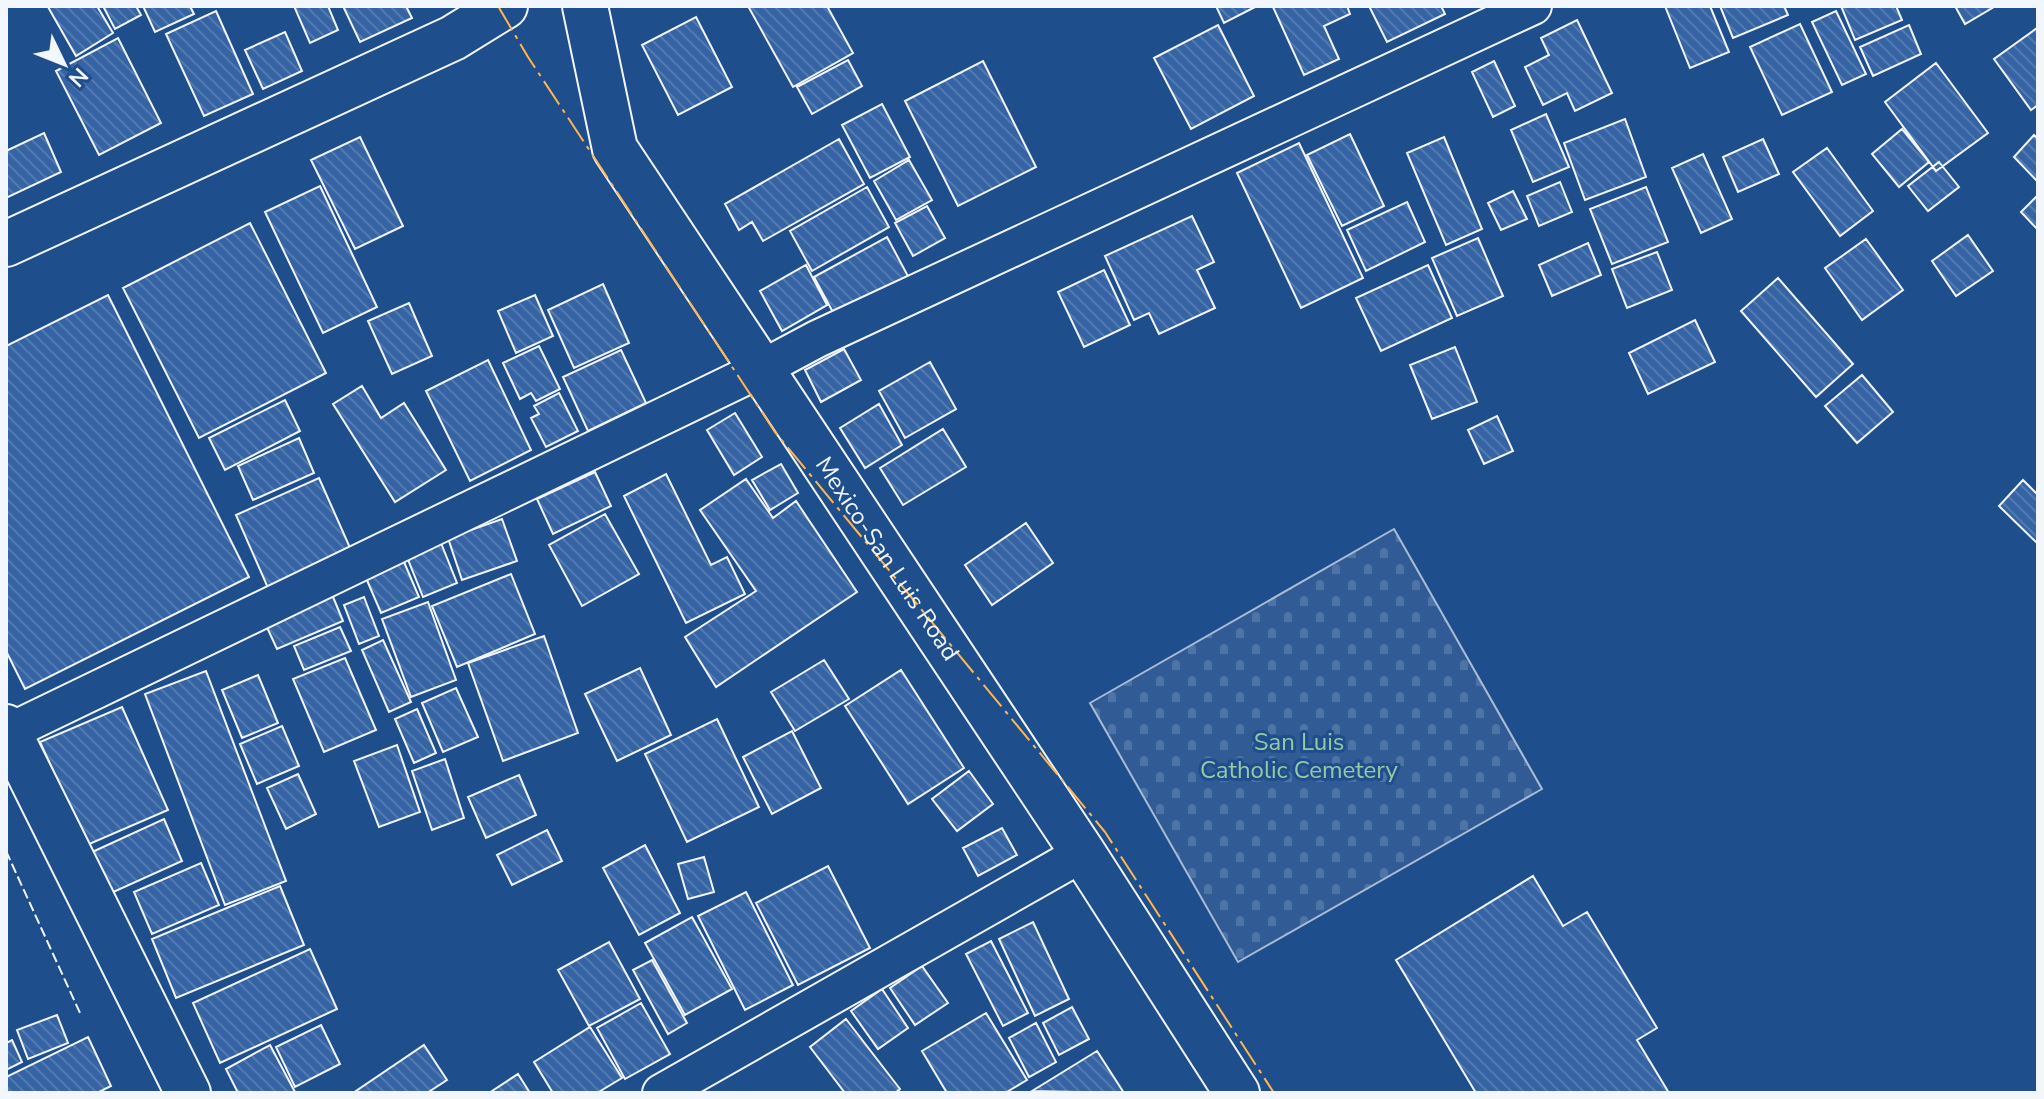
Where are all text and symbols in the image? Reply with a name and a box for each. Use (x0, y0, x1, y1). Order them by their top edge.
north arrow (24, 24, 104, 104)
text: N (61, 61, 94, 93)
street label: Mexico-San Luis Road (808, 450, 967, 667)
park label: San Luis Catholic Cemetery (1200, 726, 1399, 786)

